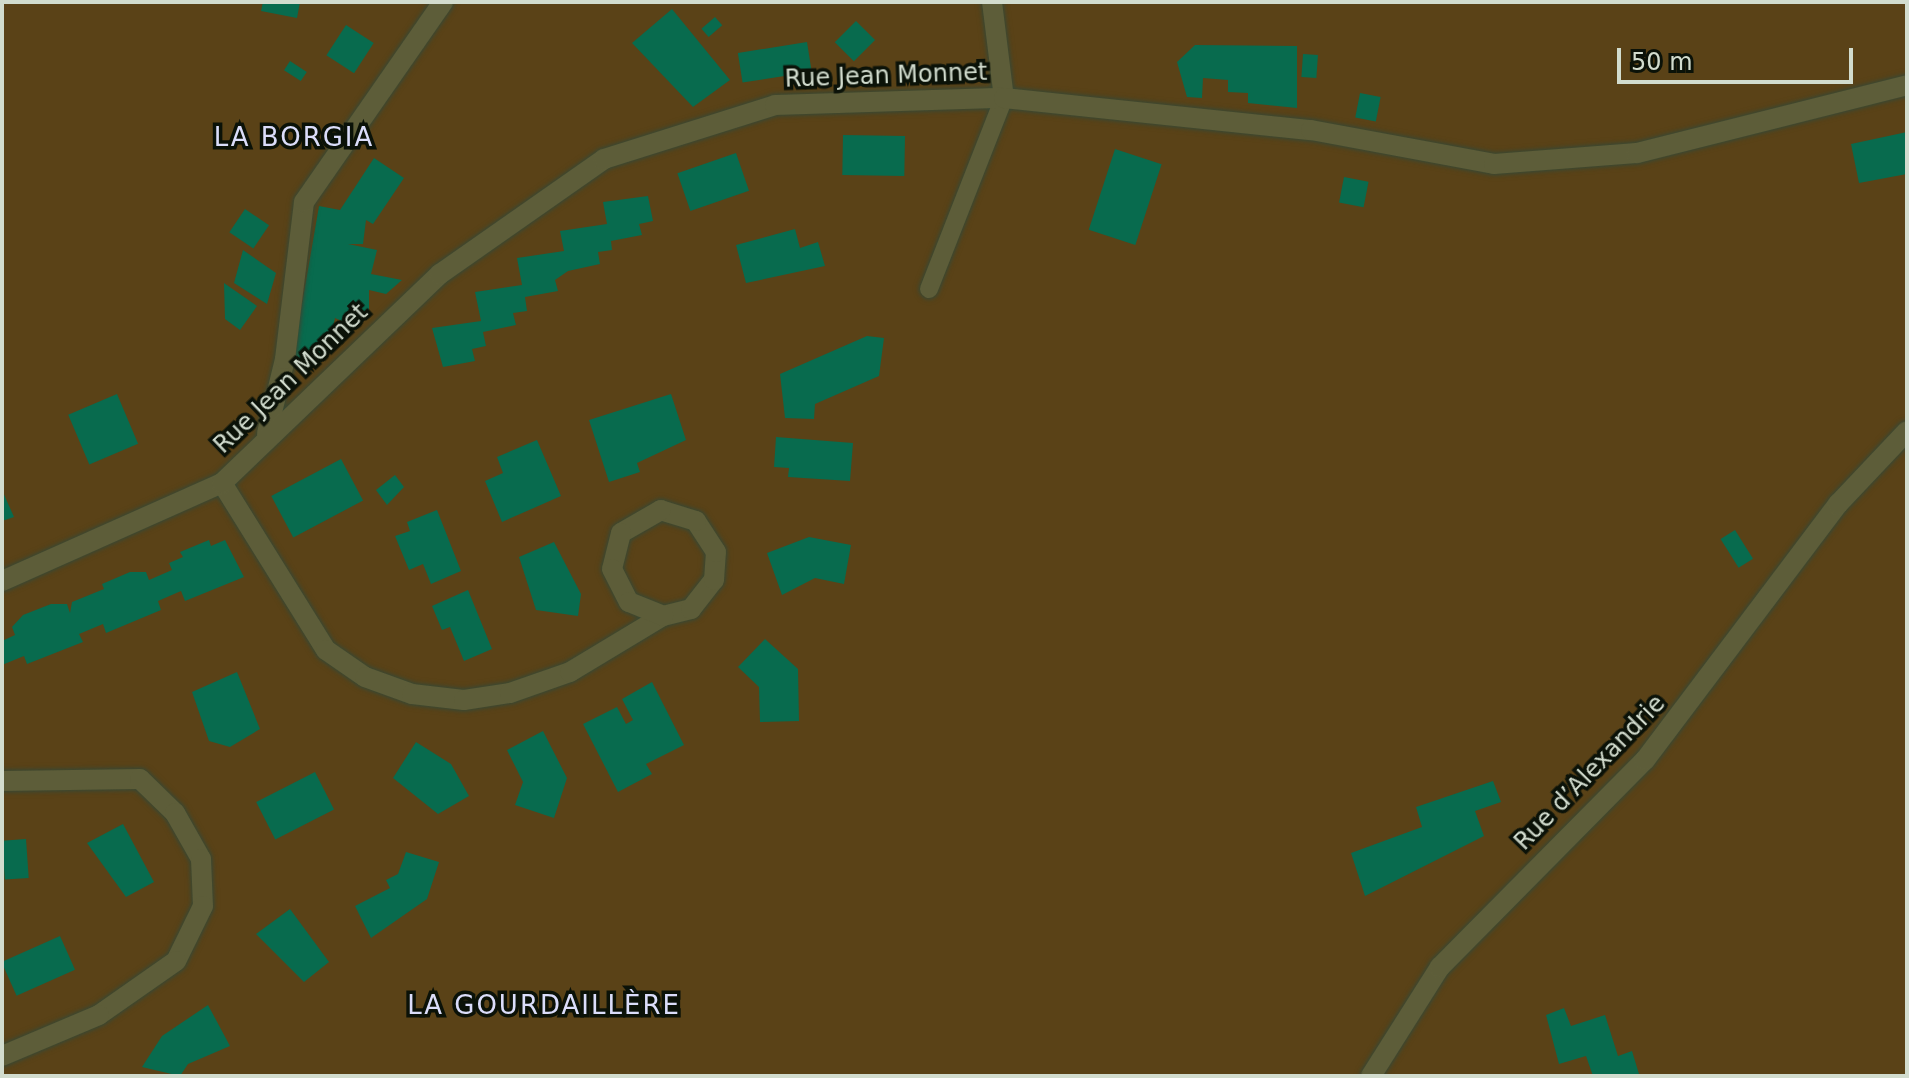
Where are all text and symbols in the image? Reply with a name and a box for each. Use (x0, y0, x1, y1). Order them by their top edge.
scale bar (1621, 32, 1857, 82)
text: 50 m (1631, 48, 1693, 76)
street label: Rue Jean Monnet (784, 58, 988, 94)
district label: LA BORGIA (214, 122, 374, 154)
street label: Rue Jean Monnet (208, 298, 374, 460)
street label: Rue d’Alexandrie (1509, 690, 1671, 856)
district label: LA GOURDAILLÈRE (407, 990, 681, 1022)

